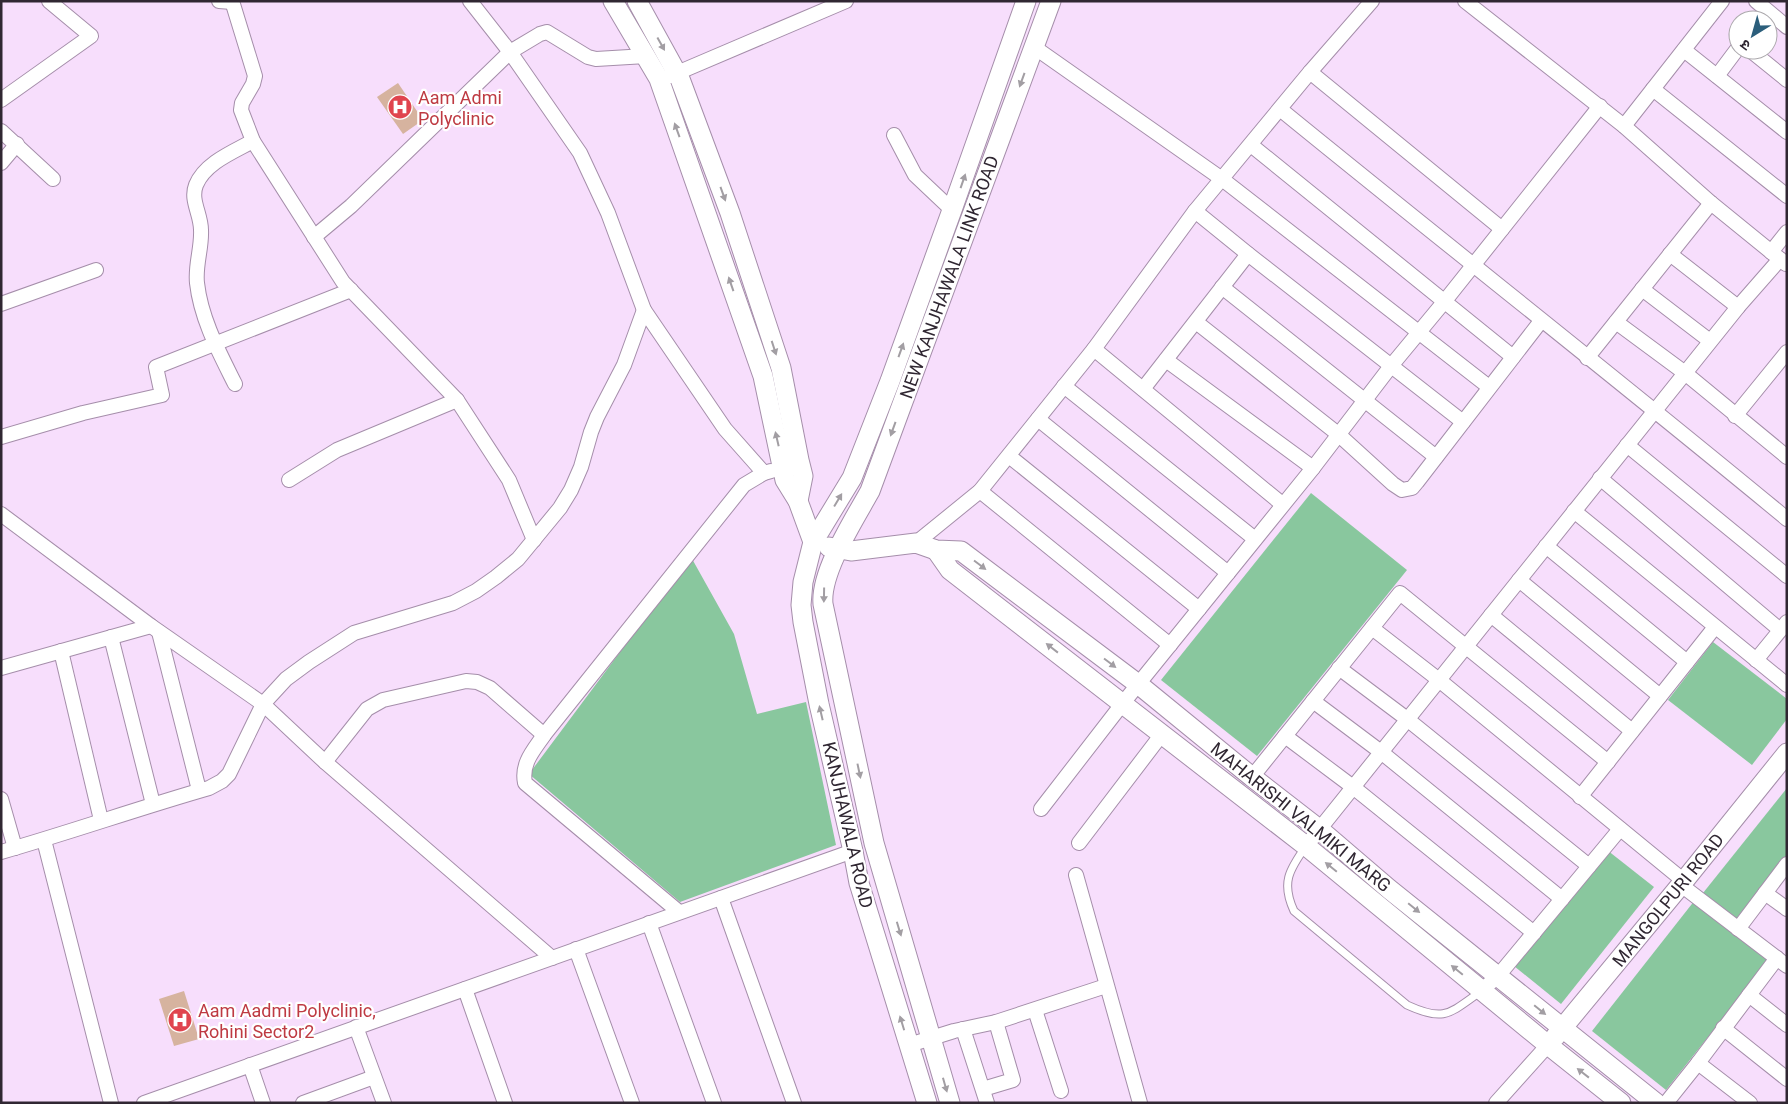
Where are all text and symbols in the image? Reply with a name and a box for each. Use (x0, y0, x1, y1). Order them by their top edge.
north arrow (1728, 10, 1778, 60)
one-way arrow (657, 36, 665, 51)
text: उ (1736, 36, 1753, 54)
one-way arrow (1018, 73, 1026, 88)
place label: Aam Admi Polyclinic (418, 87, 502, 129)
hospital icon: Aam Admi Polyclinic (387, 94, 413, 120)
one-way arrow (673, 123, 680, 138)
street label: NEW KANJHAWALA LINK ROAD (895, 153, 1003, 401)
one-way arrow (959, 174, 967, 189)
one-way arrow (720, 186, 727, 201)
one-way arrow (727, 276, 734, 291)
one-way arrow (771, 340, 779, 355)
one-way arrow (898, 343, 905, 358)
one-way arrow (889, 422, 897, 437)
one-way arrow (773, 432, 781, 447)
one-way arrow (834, 494, 843, 507)
one-way arrow (973, 560, 986, 571)
one-way arrow (819, 587, 827, 603)
one-way arrow (1046, 643, 1059, 654)
one-way arrow (1103, 658, 1117, 668)
one-way arrow (817, 706, 825, 721)
street label: MAHARISHI VALMIKI MARG (1207, 738, 1395, 896)
street label: KANJHAWALA ROAD (819, 740, 877, 910)
one-way arrow (855, 764, 863, 779)
street label: MANGOLPURI ROAD (1608, 829, 1728, 971)
one-way arrow (1325, 861, 1338, 872)
one-way arrow (1407, 903, 1420, 914)
one-way arrow (895, 921, 903, 936)
one-way arrow (1451, 964, 1464, 975)
place label: Aam Aadmi Polyclinic, Rohini Sector2 (198, 1000, 376, 1042)
one-way arrow (1534, 1004, 1547, 1015)
hospital icon: Aam Aadmi Polyclinic, Rohini Sector2 (167, 1007, 193, 1033)
one-way arrow (898, 1015, 906, 1030)
one-way arrow (1577, 1067, 1590, 1078)
one-way arrow (941, 1077, 949, 1092)

